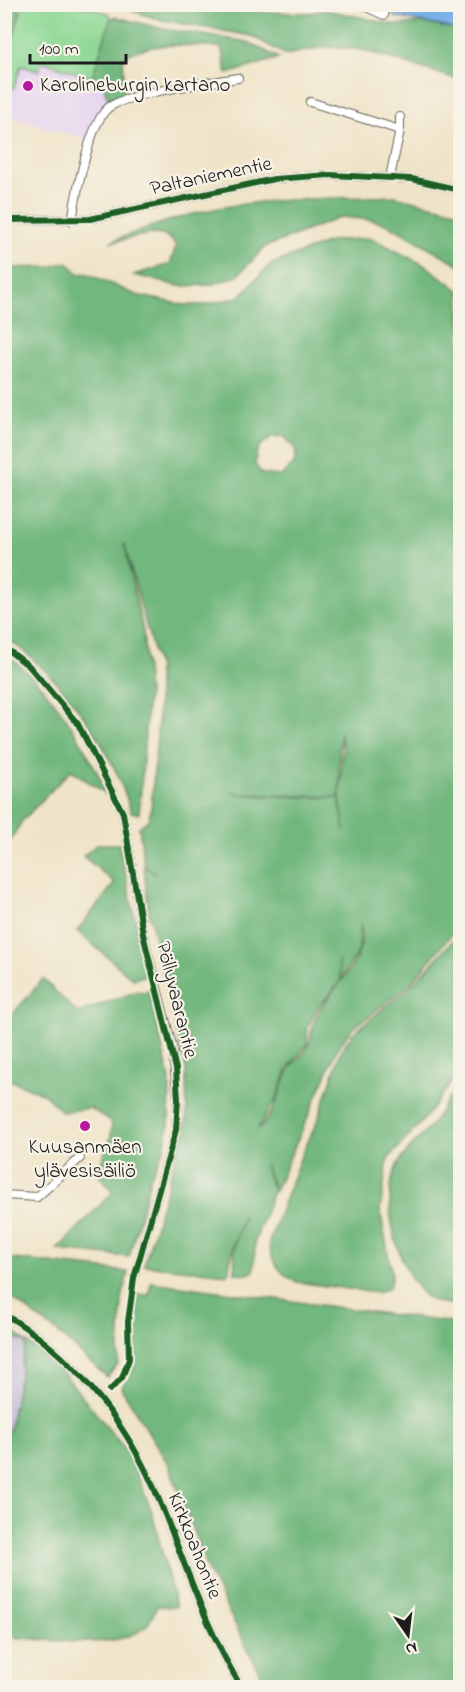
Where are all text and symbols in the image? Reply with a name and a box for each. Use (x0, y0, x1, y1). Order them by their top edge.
scale bar (30, 27, 126, 65)
text: 100 m (39, 37, 79, 63)
place label: Karolineburgin kartano (40, 71, 231, 103)
marker: Karolineburgin kartano (21, 79, 35, 93)
street label: Paltaniementie (147, 149, 275, 205)
street label: Pöllyvaarantie (145, 939, 205, 1062)
marker: Kuusanmäen ylävesisäiliö (78, 1119, 92, 1133)
place label: Kuusanmäen ylävesisäiliö (28, 1133, 142, 1189)
street label: Kirkkoahontie (159, 1488, 229, 1604)
north arrow (378, 1605, 438, 1665)
text: N (403, 1635, 419, 1661)

